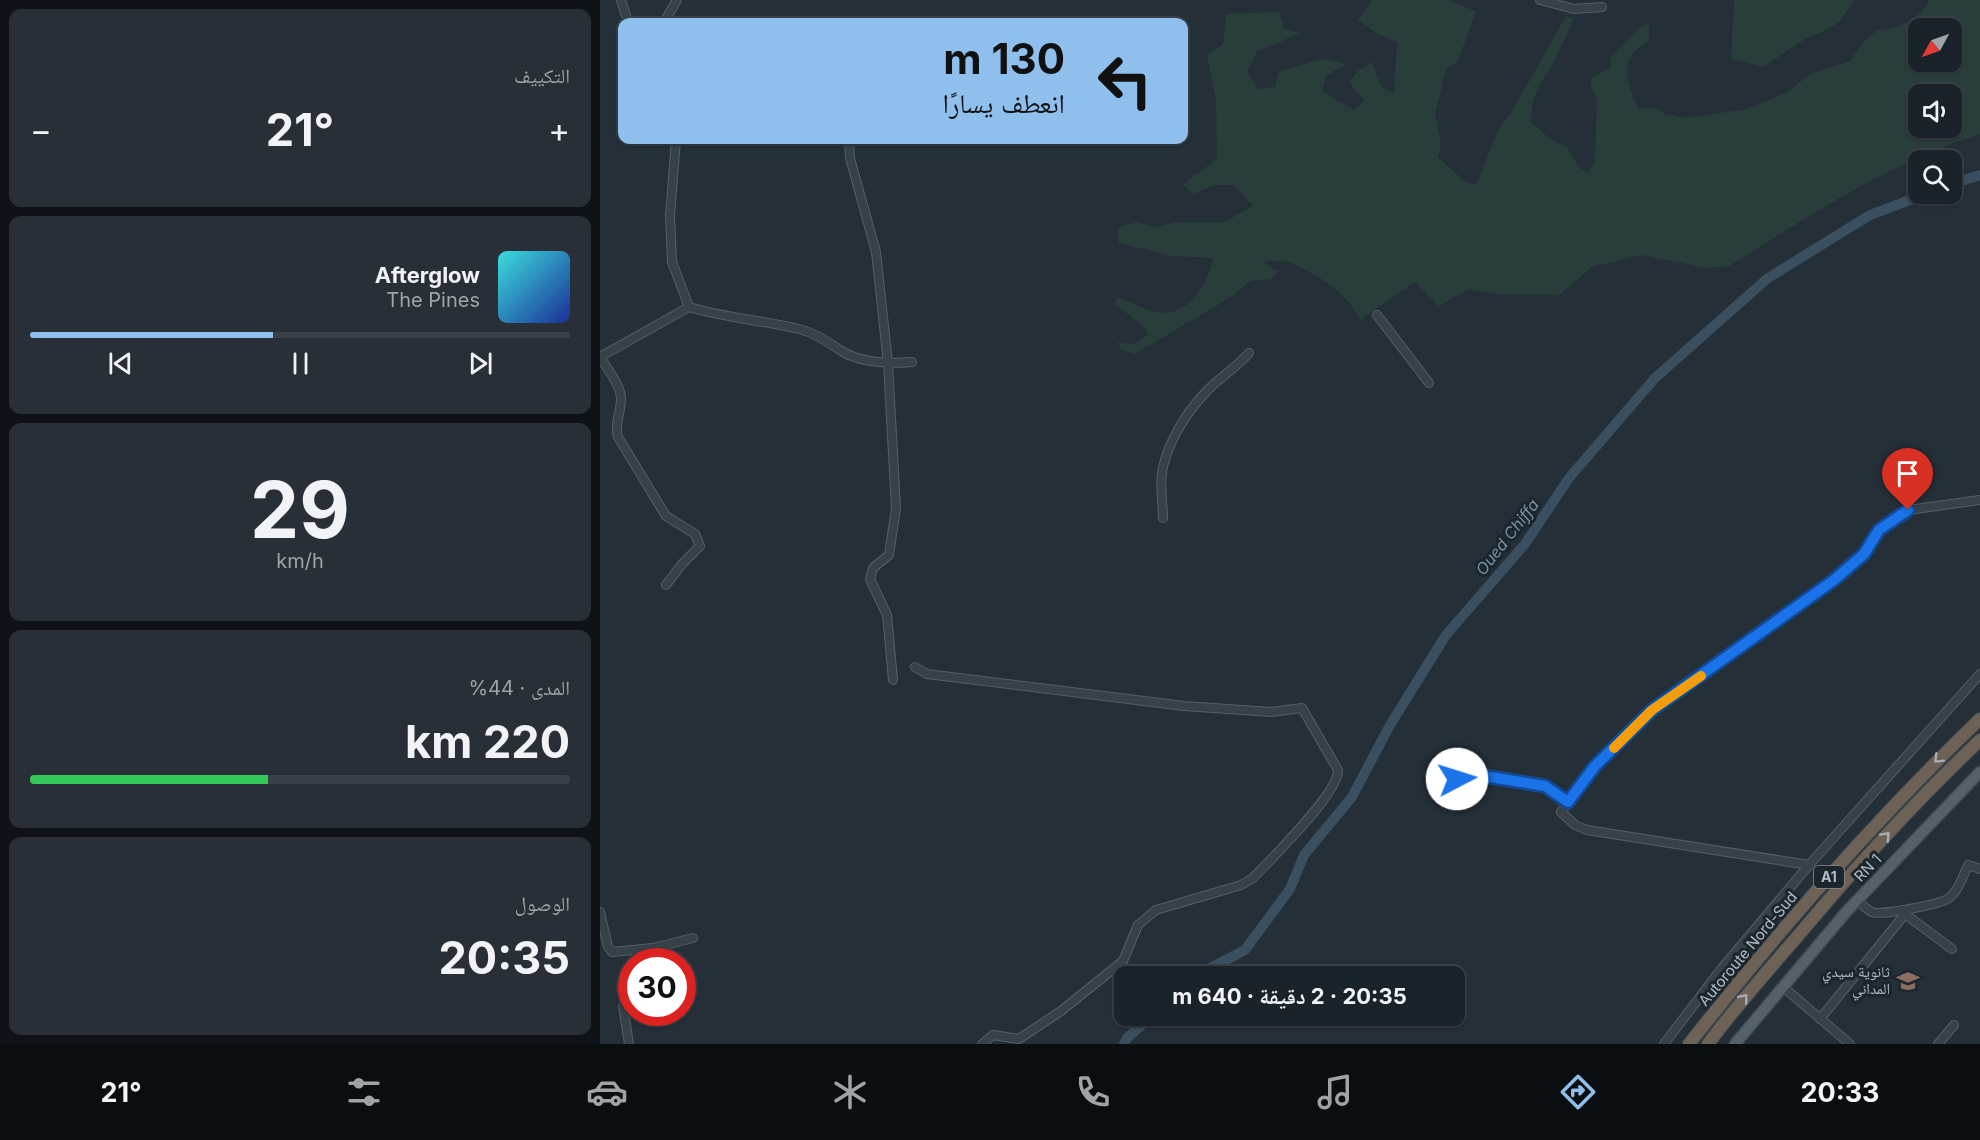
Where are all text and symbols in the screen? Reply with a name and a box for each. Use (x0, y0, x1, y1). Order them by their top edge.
north arrow (1908, 18, 1962, 72)
map controls (1908, 18, 1962, 204)
text: 130 m (943, 33, 1065, 84)
icon: left (1086, 42, 1164, 120)
text: التكييف (514, 64, 570, 88)
button: sound (1908, 84, 1962, 138)
text: انعطف يسارًا (942, 87, 1065, 120)
text: 21° (266, 102, 334, 157)
text: − (30, 110, 52, 150)
text: + (548, 110, 570, 150)
button: search (1908, 150, 1962, 204)
text: Afterglow (375, 262, 480, 288)
text: The Pines (386, 288, 480, 312)
icon: previous (104, 347, 137, 380)
icon: pause (284, 347, 317, 380)
icon: next (464, 347, 497, 380)
pin (1882, 448, 1933, 510)
icon: arrive (1891, 457, 1924, 490)
text: 29 (250, 462, 350, 557)
water label: Oued Chiffa (1471, 495, 1543, 579)
text: km/h (276, 549, 324, 573)
text: المدى · 44% (468, 676, 570, 700)
text: 220 km (405, 714, 570, 769)
position arrow (1425, 747, 1489, 811)
one-way arrow (1934, 752, 1945, 763)
one-way arrow (1879, 832, 1890, 842)
street label: RN 1 (1850, 850, 1885, 886)
road number: A1 (1814, 866, 1844, 888)
street label: Autoroute Nord-Sud (1694, 888, 1801, 1010)
text: الوصول (515, 892, 570, 916)
text: 20:35 (438, 930, 570, 985)
speed limit sign: 30 (618, 948, 696, 1026)
place label: ثانوية سيدي المداني (1822, 962, 1890, 1001)
school or university icon: ثانوية سيدي المداني (1895, 968, 1921, 994)
text: 20:35 · 2 دقيقة · 640 m (1172, 983, 1407, 1009)
one-way arrow (1736, 994, 1747, 1005)
icon: filters (343, 1071, 385, 1113)
icon: car (586, 1071, 628, 1113)
icon: climate (829, 1071, 871, 1113)
icon: phone (1072, 1071, 1114, 1113)
icon: music (1314, 1071, 1356, 1113)
icon: directions (1557, 1071, 1599, 1113)
text: 21° (101, 1076, 142, 1109)
text: 20:33 (1800, 1076, 1880, 1109)

